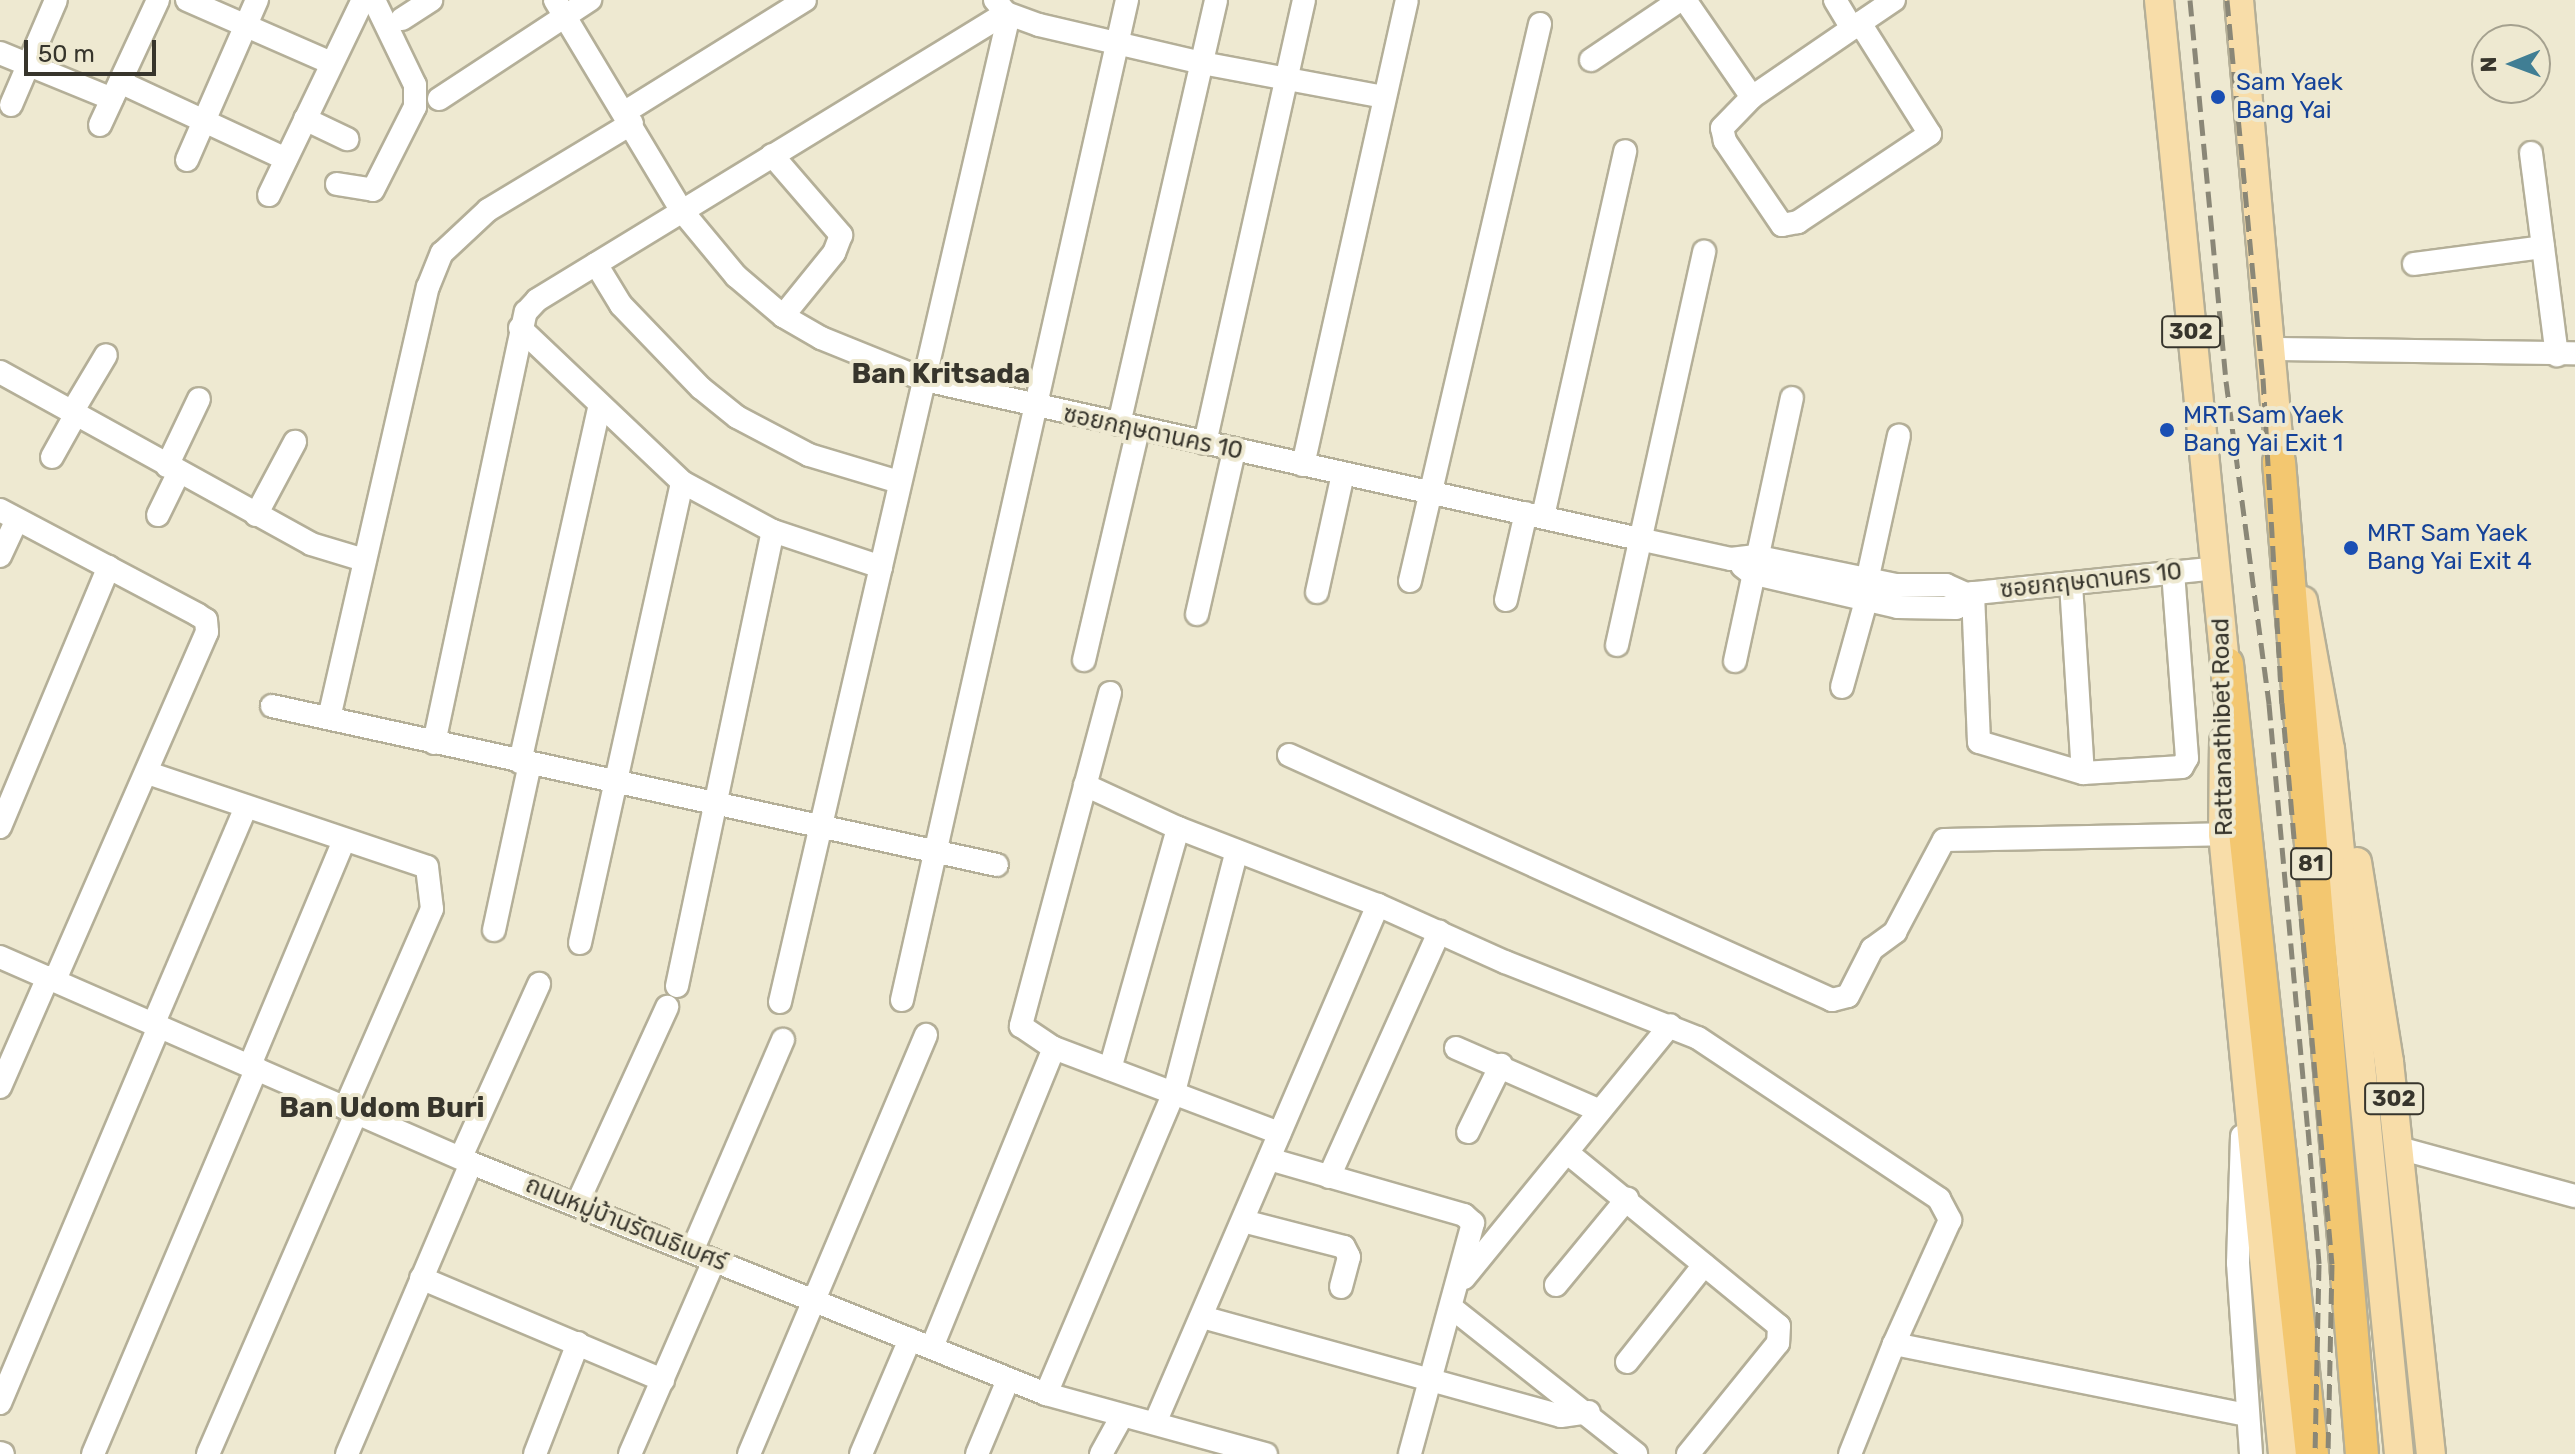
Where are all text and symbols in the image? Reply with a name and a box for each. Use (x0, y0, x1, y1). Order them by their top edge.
scale bar (28, 24, 160, 74)
north arrow (2471, 24, 2551, 104)
text: 50 m (38, 40, 95, 68)
text: N (2475, 56, 2502, 73)
place label: Sam Yaek Bang Yai (2236, 69, 2344, 125)
marker: Sam Yaek Bang Yai (2207, 86, 2229, 108)
road number: 302 (2161, 314, 2221, 350)
district label: Ban Kritsada (852, 357, 1030, 391)
street label: ซอยกฤษดานคร 10 (1061, 400, 1245, 466)
place label: MRT Sam Yaek Bang Yai Exit 1 (2183, 402, 2345, 458)
marker: MRT Sam Yaek Bang Yai Exit 1 (2158, 421, 2176, 439)
place label: MRT Sam Yaek Bang Yai Exit 4 (2367, 520, 2533, 576)
marker: MRT Sam Yaek Bang Yai Exit 4 (2342, 539, 2360, 557)
street label: ซอยกฤษดานคร 10 (1999, 557, 2183, 605)
street label: Rattanathibet Road (2207, 618, 2239, 836)
road number: 81 (2289, 846, 2333, 882)
road number: 302 (2364, 1081, 2424, 1117)
district label: Ban Udom Buri (279, 1091, 485, 1125)
street label: ถนนหมู่บ้านรัตนธิเบศร์ (521, 1170, 731, 1278)

